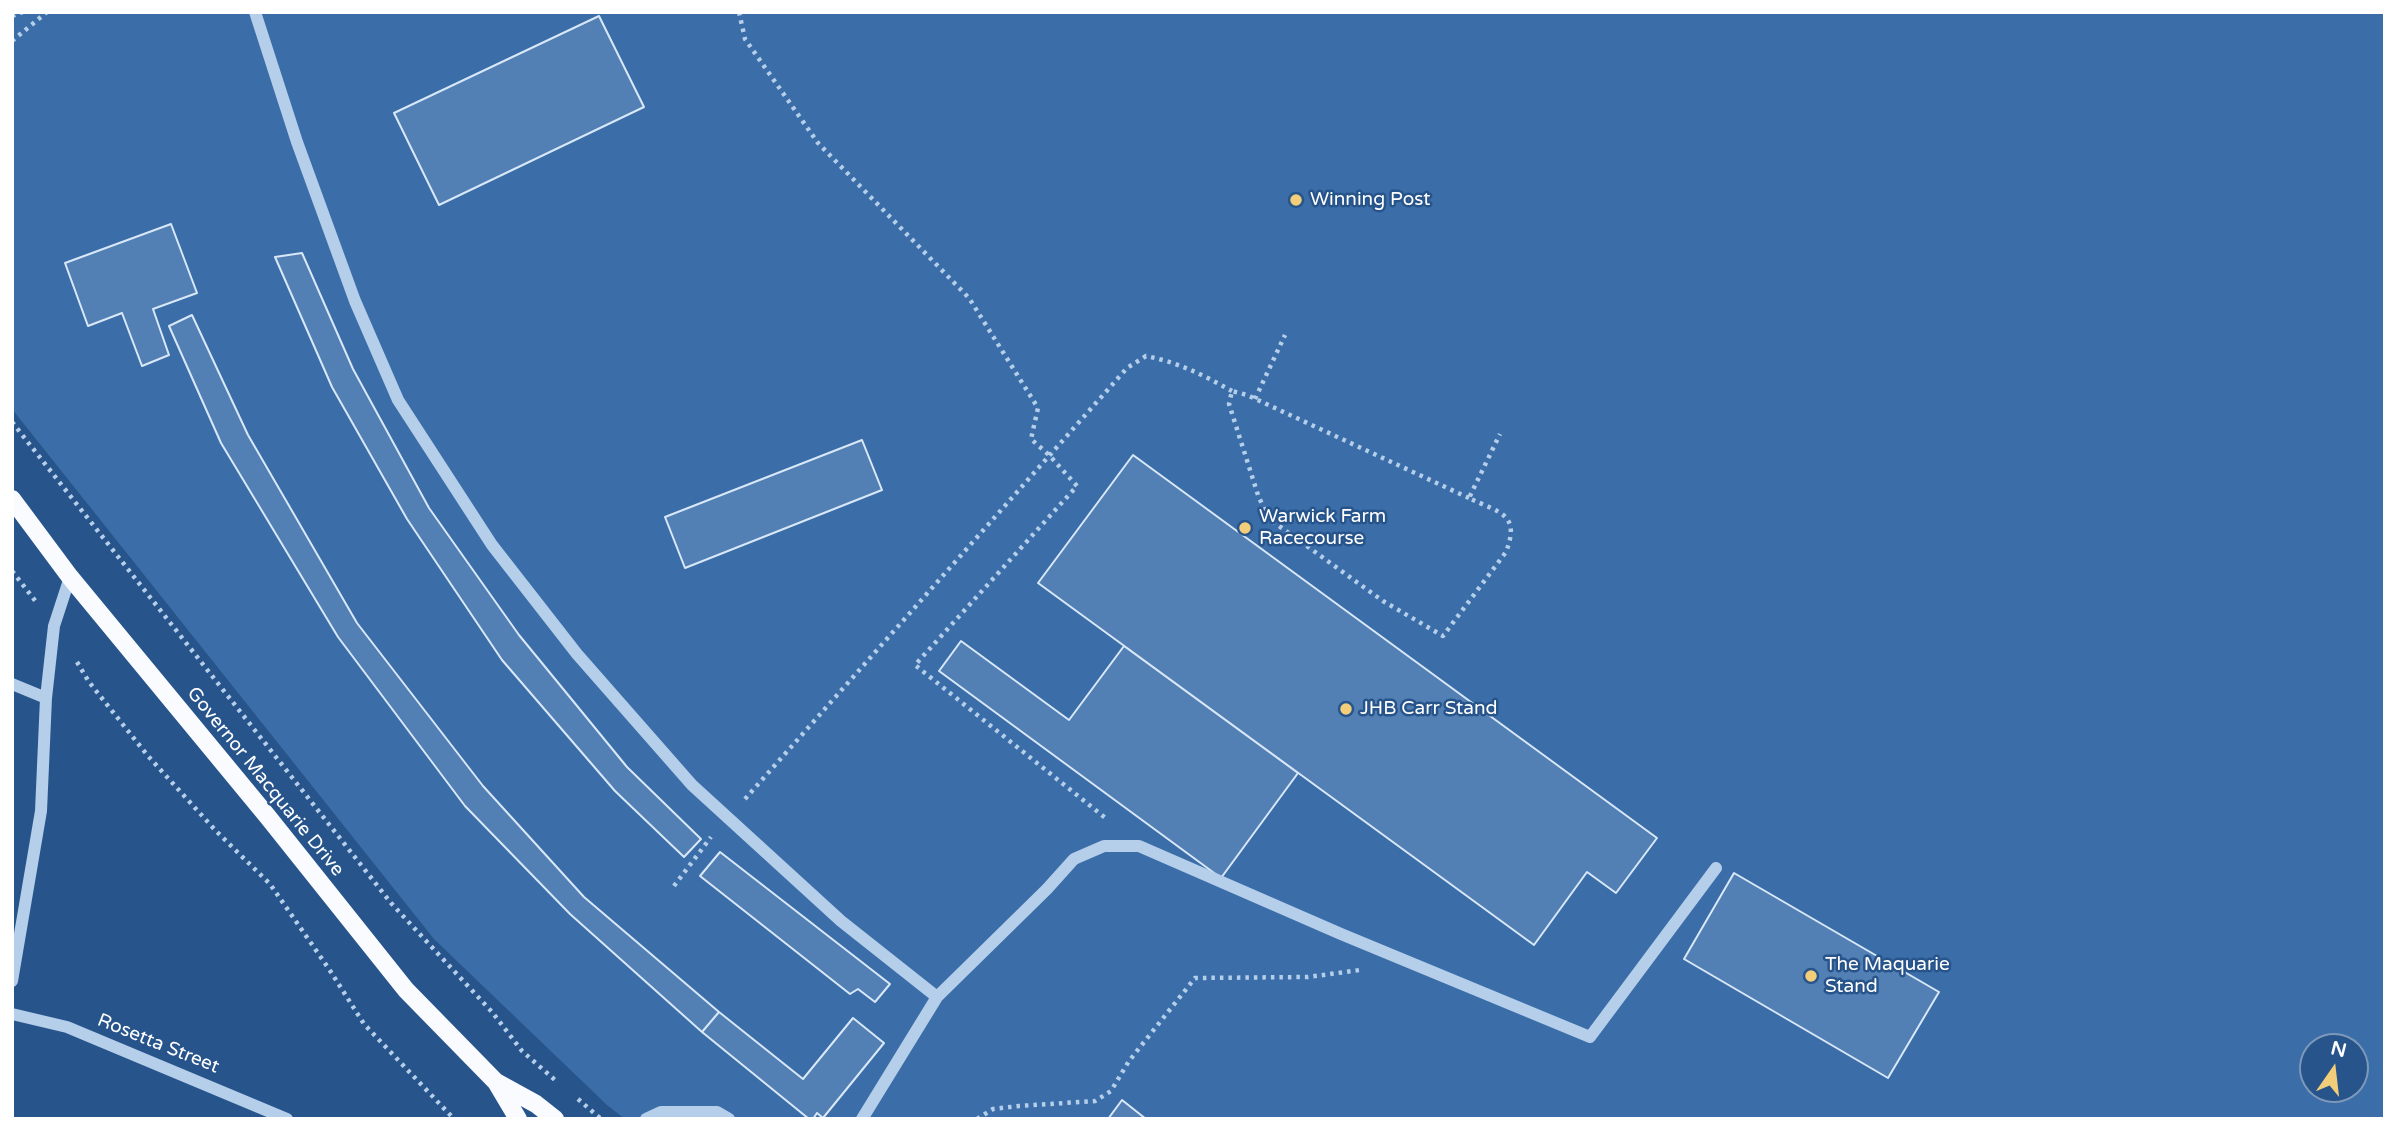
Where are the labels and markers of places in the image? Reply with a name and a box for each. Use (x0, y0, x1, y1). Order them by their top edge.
place label: Winning Post (1310, 189, 1430, 211)
marker: Winning Post (1288, 192, 1304, 208)
place label: Warwick Farm Racecourse (1259, 506, 1386, 550)
marker: Warwick Farm Racecourse (1237, 520, 1253, 536)
place label: JHB Carr Stand (1360, 698, 1497, 720)
marker: JHB Carr Stand (1338, 701, 1354, 717)
place label: The Maquarie Stand (1825, 954, 1950, 998)
marker: The Maquarie Stand (1803, 968, 1819, 984)

